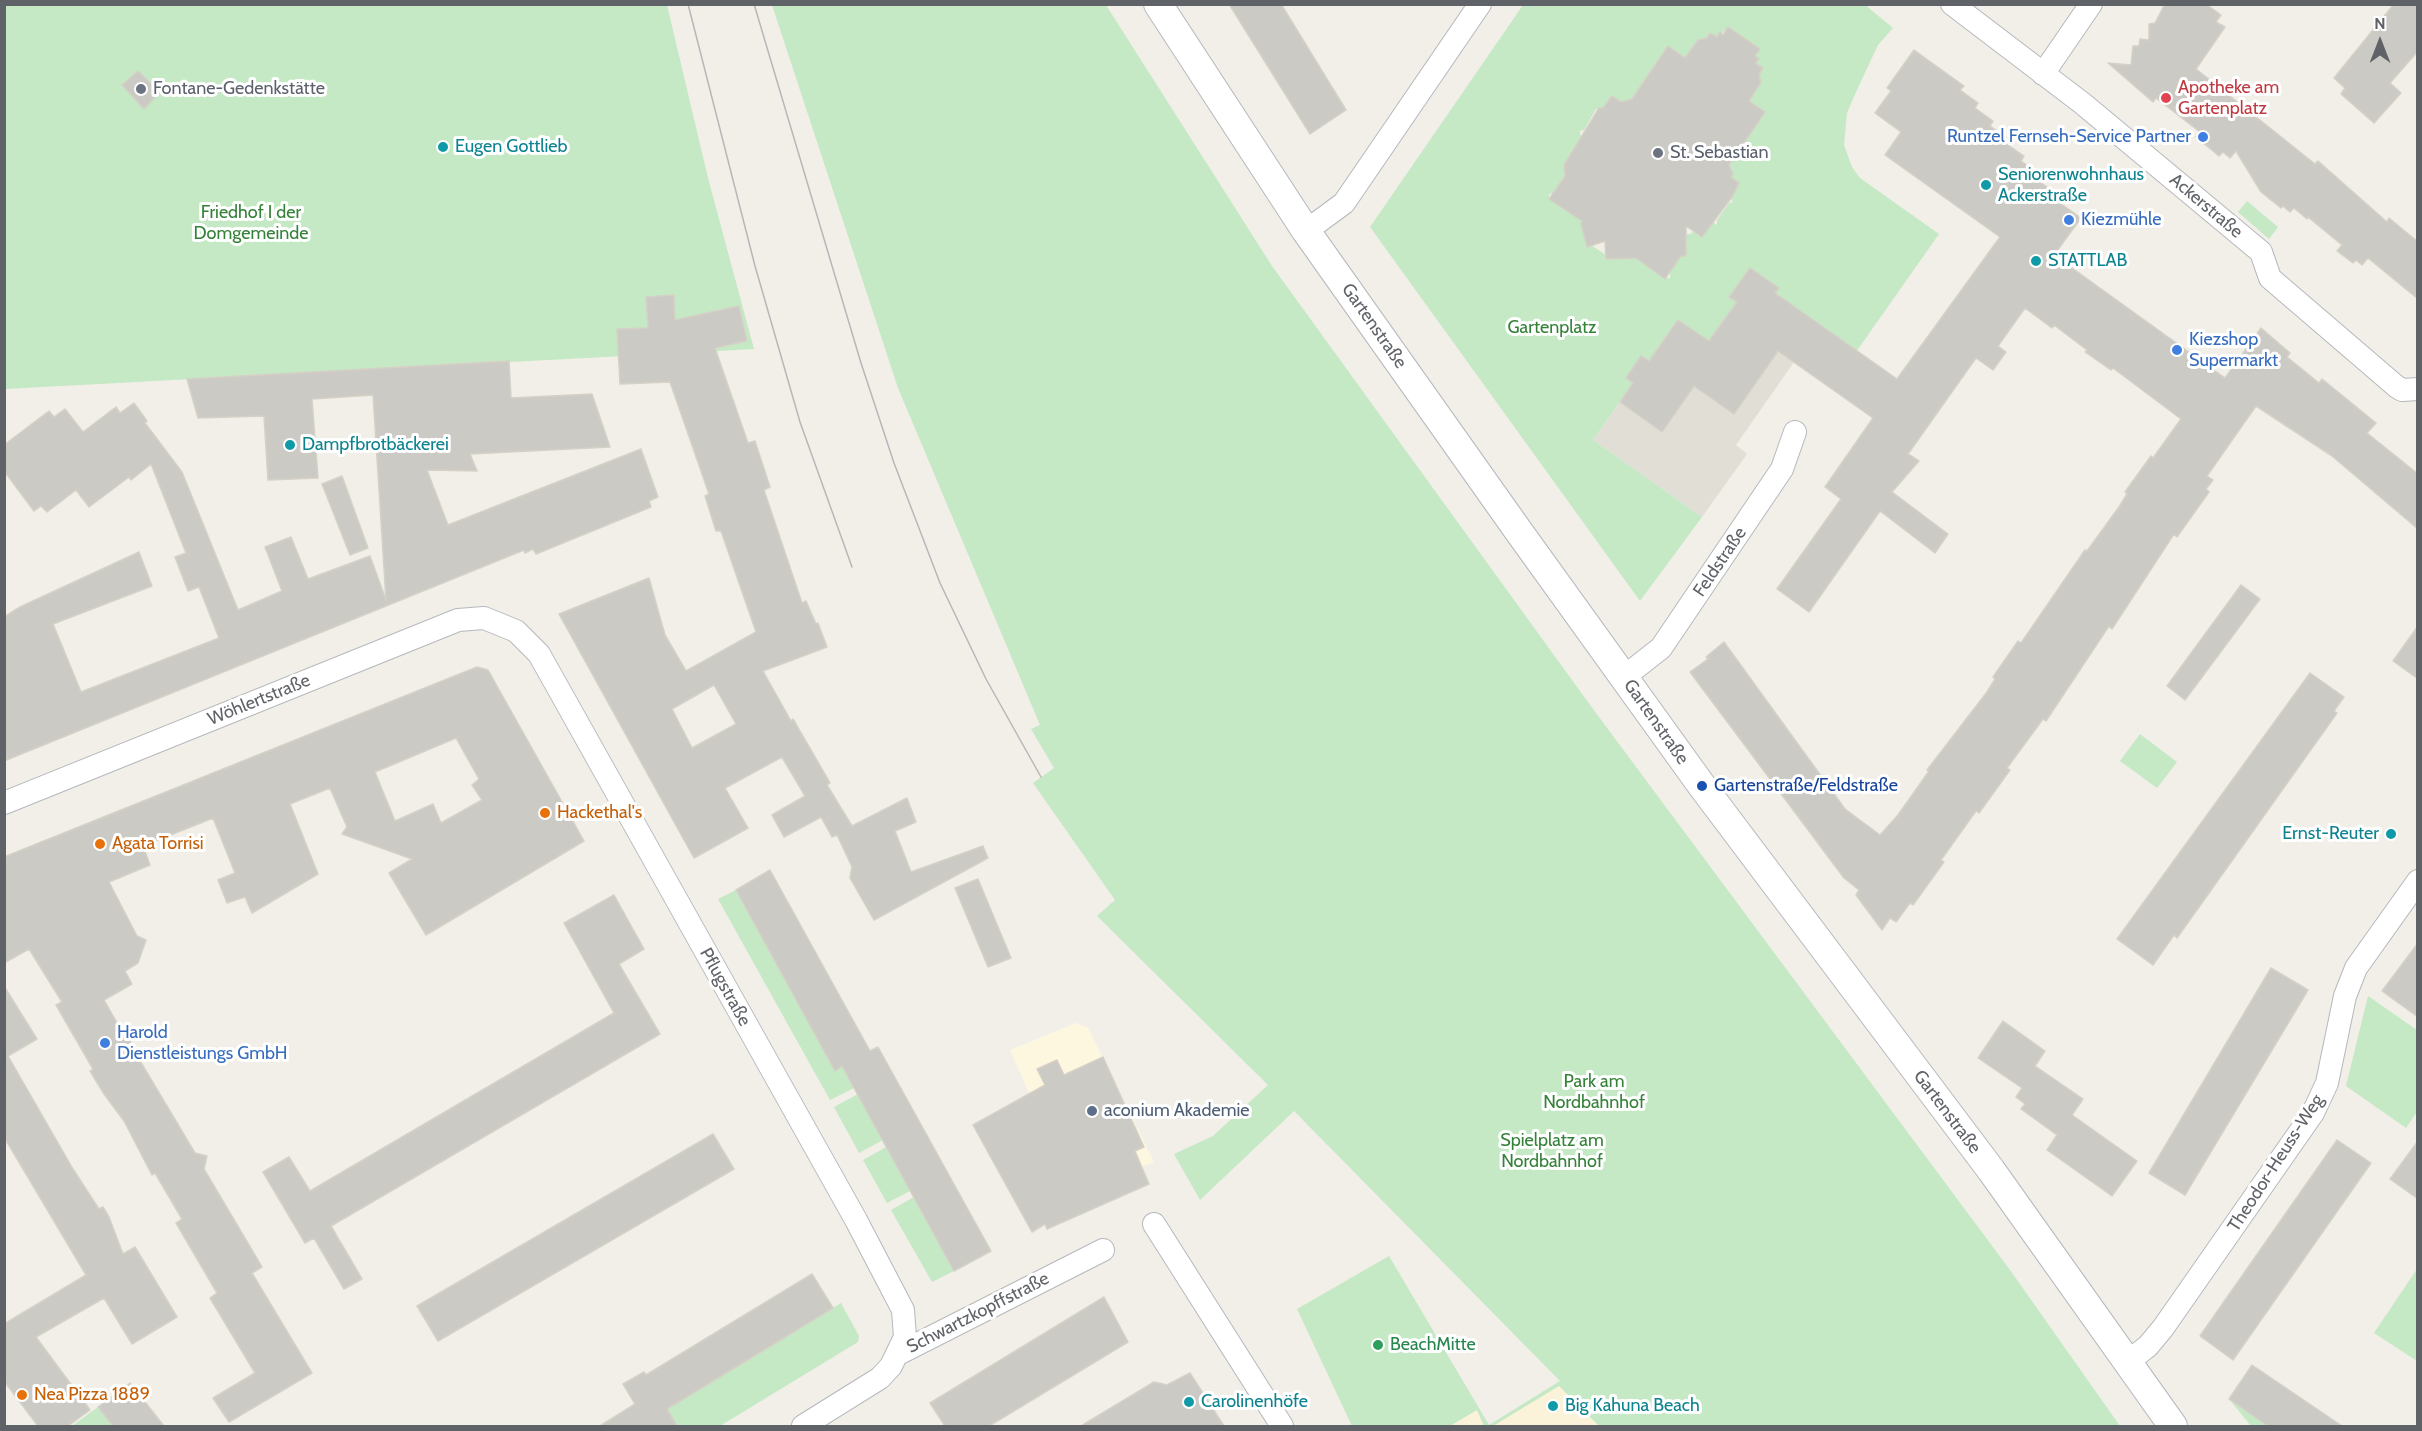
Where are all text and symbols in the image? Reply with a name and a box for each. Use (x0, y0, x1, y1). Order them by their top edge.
north arrow (2350, 12, 2410, 72)
text: N (2374, 14, 2386, 33)
place label: Apotheke am Gartenplatz (2178, 77, 2279, 119)
place label: Fontane-Gedenkstätte (153, 78, 325, 100)
marker: Fontane-Gedenkstätte (134, 82, 148, 96)
marker: Apotheke am Gartenplatz (2159, 91, 2173, 105)
place label: Runtzel Fernseh-Service Partner (1947, 126, 2191, 148)
marker: Runtzel Fernseh-Service Partner (2196, 130, 2210, 144)
place label: Eugen Gottlieb (455, 136, 568, 158)
marker: Eugen Gottlieb (436, 140, 450, 154)
place label: St. Sebastian (1670, 142, 1768, 164)
marker: St. Sebastian (1651, 146, 1665, 160)
place label: Seniorenwohnhaus Ackerstraße (1998, 164, 2144, 207)
street label: Ackerstraße (2165, 169, 2247, 243)
marker: Seniorenwohnhaus Ackerstraße (1979, 178, 1993, 192)
park label: Friedhof I der Domgemeinde (194, 202, 308, 244)
place label: Kiezmühle (2081, 209, 2161, 231)
marker: Kiezmühle (2062, 213, 2076, 227)
place label: STATTLAB (2048, 250, 2127, 272)
marker: STATTLAB (2029, 254, 2043, 268)
street label: Gartenstraße (1337, 279, 1411, 373)
park label: Gartenplatz (1508, 317, 1596, 339)
place label: Kiezshop Supermarkt (2189, 329, 2278, 372)
marker: Kiezshop Supermarkt (2170, 343, 2184, 357)
place label: Dampfbrotbäckerei (302, 434, 449, 456)
marker: Dampfbrotbäckerei (283, 438, 297, 452)
street label: Feldstraße (1689, 523, 1751, 601)
street label: Wöhlertstraße (205, 670, 313, 730)
street label: Gartenstraße (1619, 675, 1693, 769)
place label: Gartenstraße/Feldstraße (1714, 775, 1898, 797)
marker: Gartenstraße/Feldstraße (1695, 779, 1709, 793)
place label: Hackethal's (557, 802, 642, 824)
marker: Hackethal's (538, 806, 552, 820)
place label: Ernst-Reuter (2282, 823, 2379, 845)
marker: Ernst-Reuter (2384, 827, 2398, 841)
place label: Agata Torrisi (112, 833, 204, 855)
marker: Agata Torrisi (93, 837, 107, 851)
street label: Pflugstraße (695, 944, 755, 1030)
place label: Harold Dienstleistungs GmbH (117, 1022, 287, 1064)
marker: Harold Dienstleistungs GmbH (98, 1036, 112, 1050)
street label: Gartenstraße (1909, 1066, 1985, 1158)
park label: Park am Nordbahnhof (1543, 1071, 1645, 1114)
street label: Theodor-Heuss-Weg (2224, 1090, 2328, 1236)
place label: aconium Akademie (1104, 1100, 1249, 1122)
marker: aconium Akademie (1085, 1104, 1099, 1118)
park label: Spielplatz am Nordbahnhof (1500, 1130, 1604, 1172)
street label: Schwartzkopffstraße (903, 1268, 1053, 1358)
place label: BeachMitte (1390, 1334, 1476, 1356)
marker: BeachMitte (1371, 1338, 1385, 1352)
place label: Nea Pizza 1889 (34, 1384, 150, 1406)
marker: Nea Pizza 1889 (15, 1388, 29, 1402)
place label: Carolinenhöfe (1201, 1391, 1308, 1413)
marker: Carolinenhöfe (1182, 1395, 1196, 1409)
place label: Big Kahuna Beach (1565, 1395, 1700, 1417)
marker: Big Kahuna Beach (1546, 1399, 1560, 1413)

